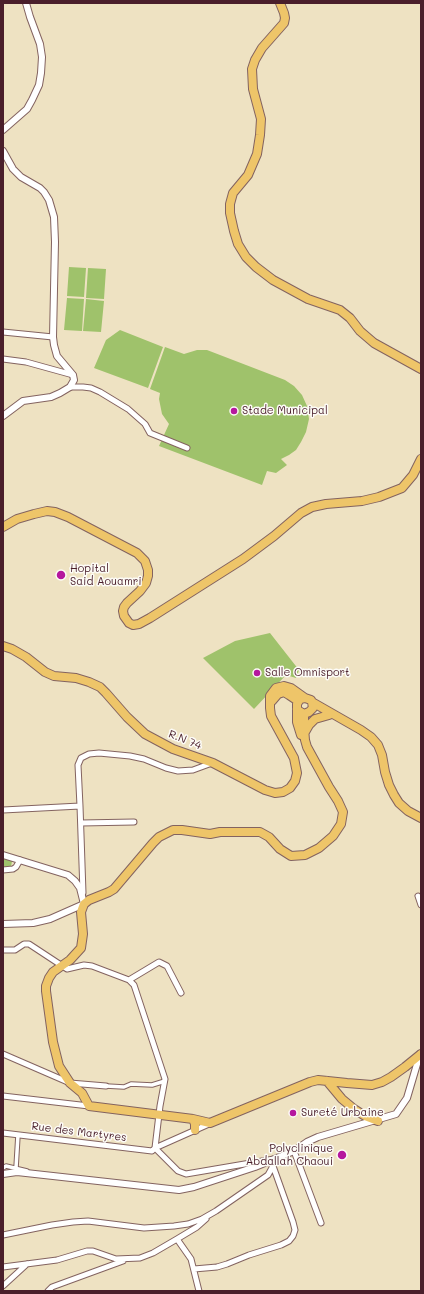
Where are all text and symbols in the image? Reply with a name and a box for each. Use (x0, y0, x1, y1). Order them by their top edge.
place label: Stade Municipal (242, 404, 328, 418)
marker: Stade Municipal (229, 406, 239, 416)
place label: Hopital Said Aouamri (70, 562, 142, 588)
marker: Hopital Said Aouamri (55, 569, 67, 581)
place label: Salle Omnisport (265, 666, 350, 680)
marker: Salle Omnisport (252, 668, 262, 678)
street label: R.N 74 (167, 727, 203, 753)
place label: Sureté Urbaine (301, 1106, 384, 1120)
marker: Sureté Urbaine (288, 1108, 298, 1118)
street label: Rue des Martyres (31, 1120, 127, 1144)
place label: Polyclinique Abdallah Chaoui (246, 1142, 333, 1168)
marker: Polyclinique Abdallah Chaoui (336, 1149, 348, 1161)

